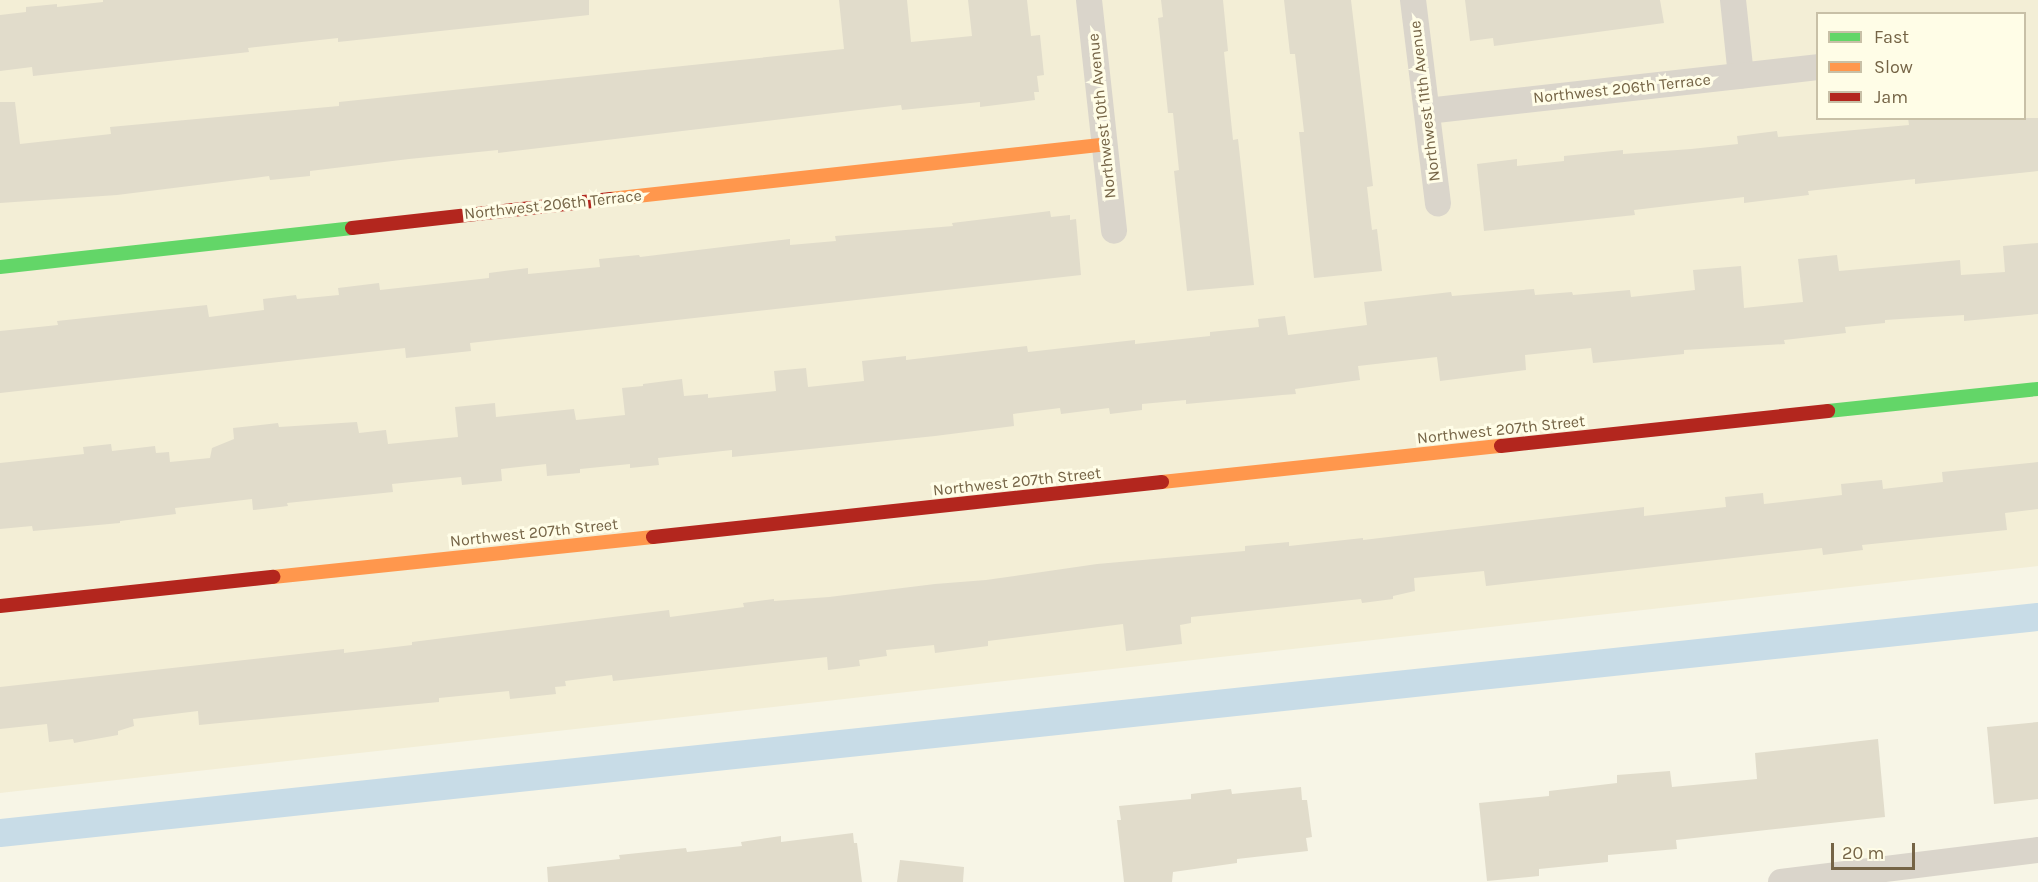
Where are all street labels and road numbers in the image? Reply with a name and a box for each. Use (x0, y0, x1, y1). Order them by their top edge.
street label: Northwest 11th Avenue (1406, 19, 1444, 183)
street label: Northwest 10th Avenue (1084, 32, 1120, 200)
street label: Northwest 206th Terrace (1532, 70, 1712, 108)
street label: Northwest 206th Terrace (463, 186, 643, 224)
street label: Northwest 207th Street (1416, 412, 1586, 448)
street label: Northwest 207th Street (932, 464, 1102, 500)
street label: Northwest 207th Street (449, 515, 619, 551)

